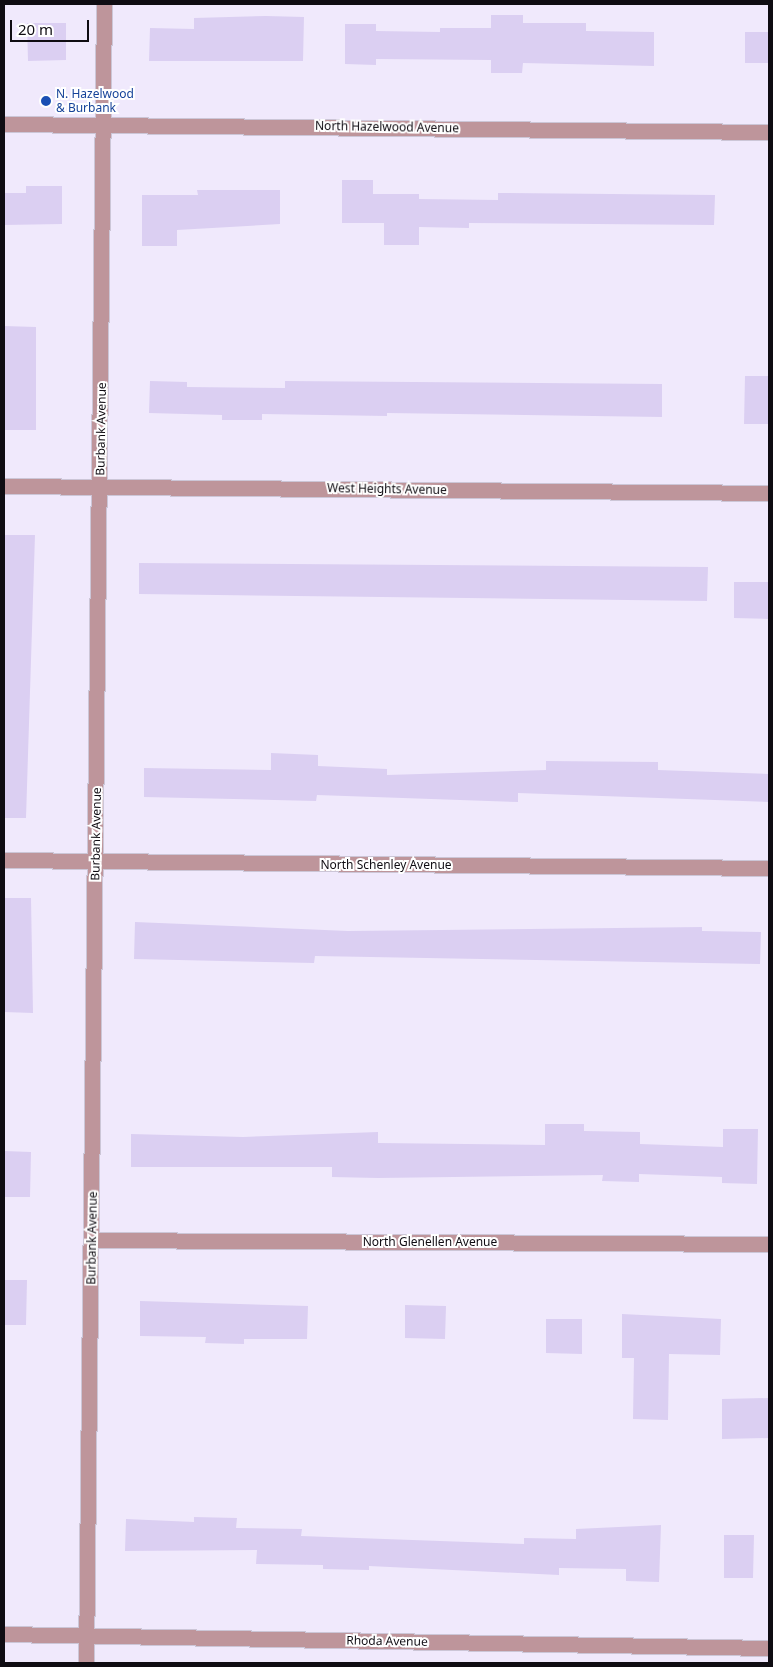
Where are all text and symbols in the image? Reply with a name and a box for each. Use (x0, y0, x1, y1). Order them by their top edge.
scale bar (12, 10, 91, 42)
text: 20 m (18, 19, 53, 39)
place label: N. Hazelwood & Burbank (56, 87, 134, 115)
marker: N. Hazelwood & Burbank (40, 95, 52, 107)
street label: North Hazelwood Avenue (315, 119, 459, 135)
street label: Burbank Avenue (93, 382, 109, 476)
street label: West Heights Avenue (327, 481, 447, 497)
street label: Burbank Avenue (88, 787, 104, 881)
street label: North Schenley Avenue (320, 858, 452, 872)
street label: Burbank Avenue (84, 1191, 100, 1285)
street label: North Glenellen Avenue (363, 1235, 497, 1249)
street label: Rhoda Avenue (346, 1633, 428, 1649)

